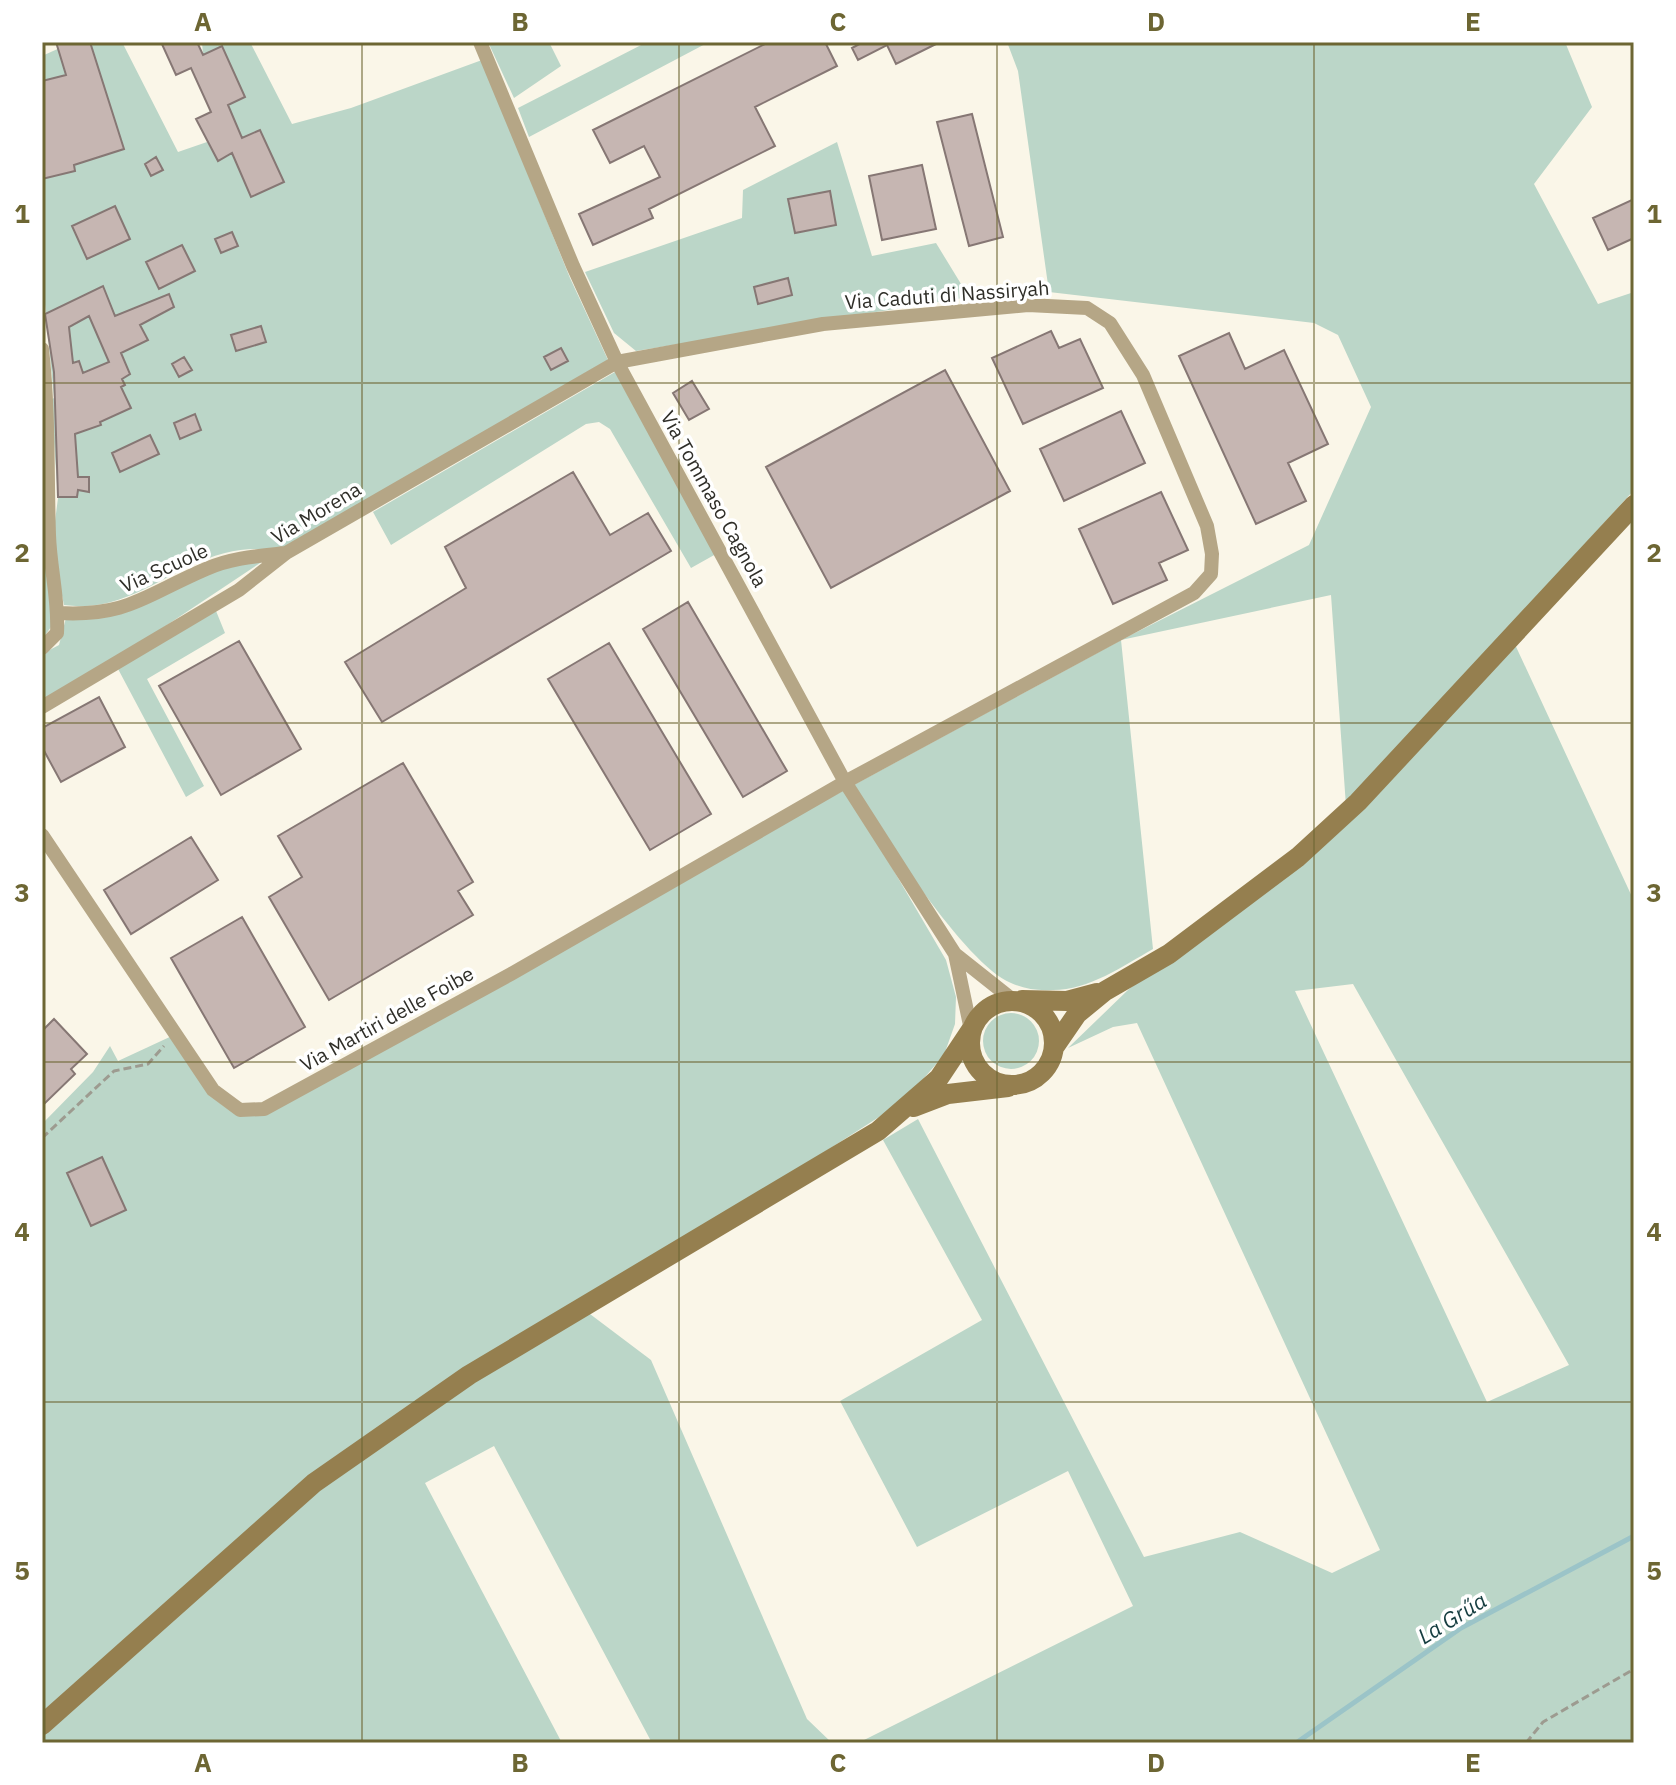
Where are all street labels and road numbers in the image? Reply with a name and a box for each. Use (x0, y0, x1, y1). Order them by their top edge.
street label: Via Caduti di Nassiryah (844, 274, 1050, 315)
street label: Via Tommaso Cagnola (655, 406, 774, 592)
street label: Via Morena (266, 475, 366, 550)
street label: Via Scuole (116, 536, 212, 599)
street label: Via Martiri delle Foibe (295, 960, 478, 1078)

